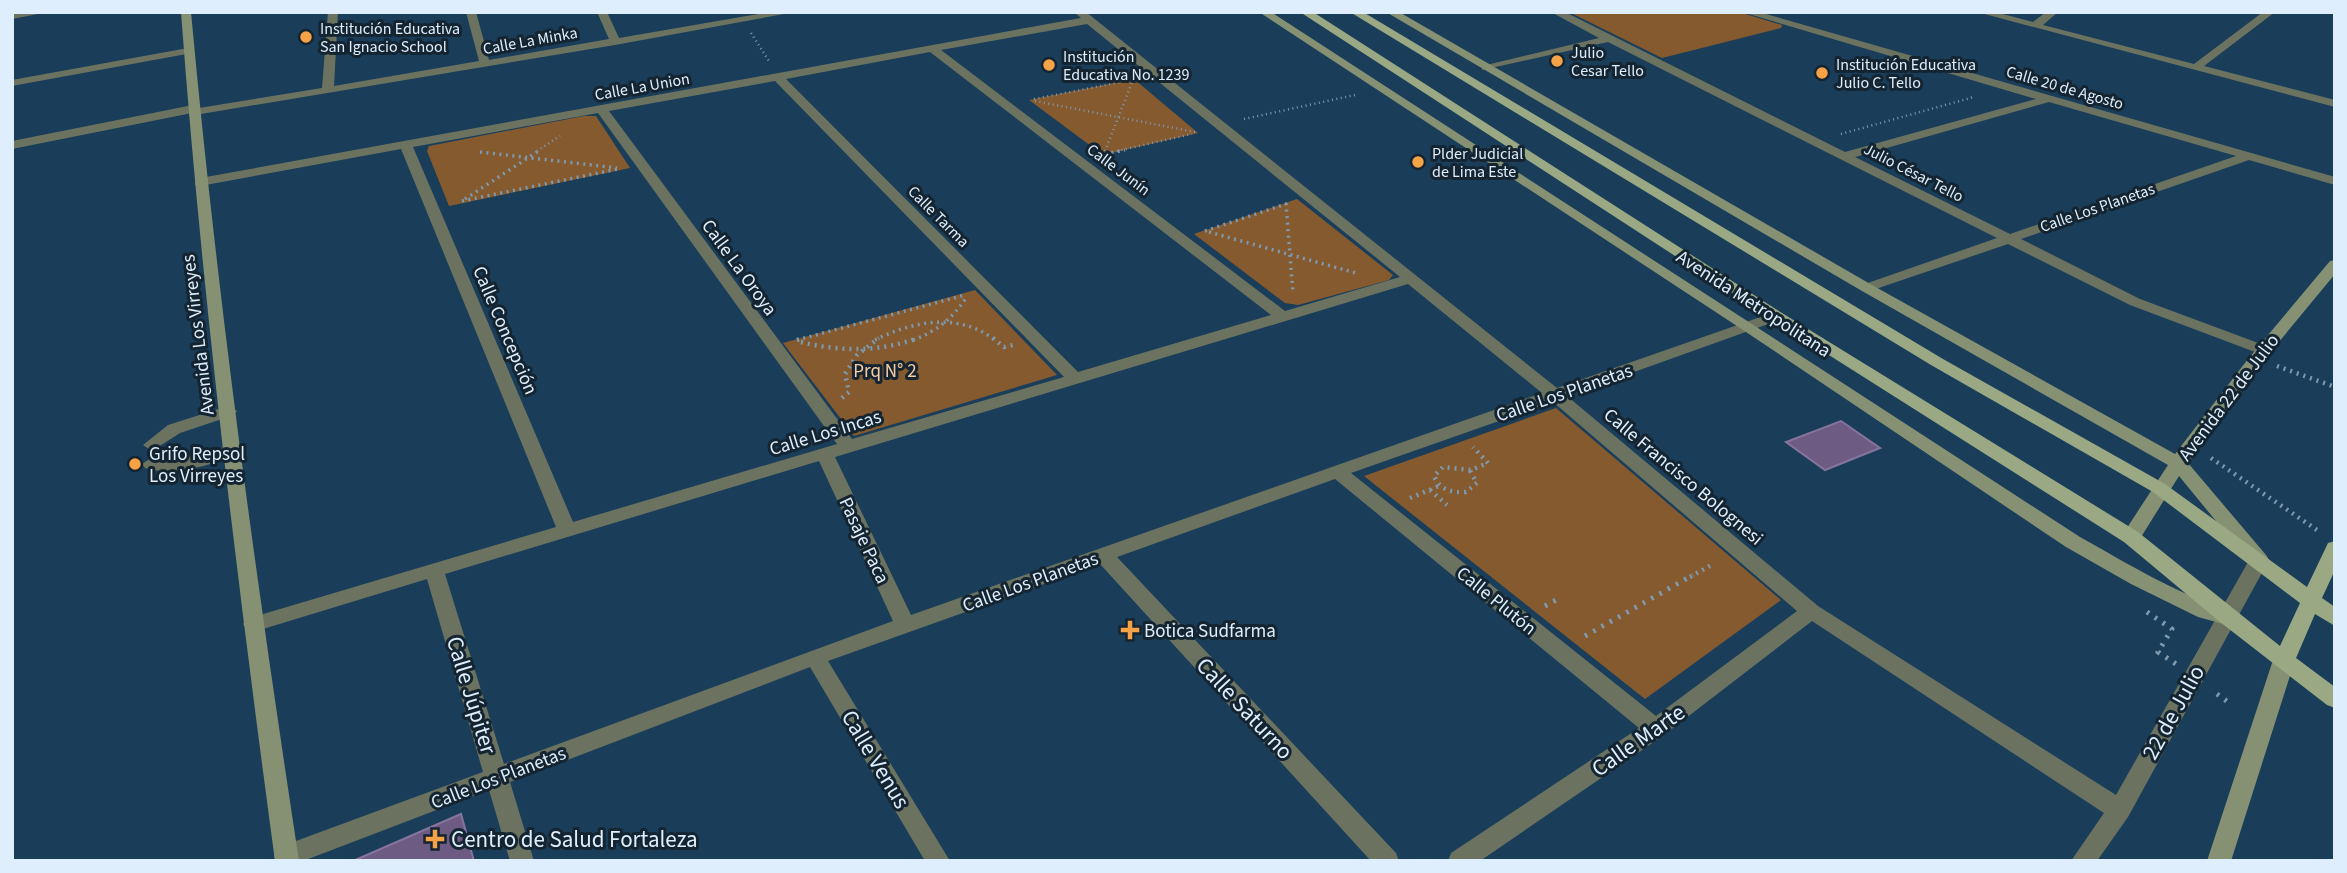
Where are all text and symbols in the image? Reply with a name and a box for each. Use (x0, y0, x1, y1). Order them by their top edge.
place label: Institución Educativa San Ignacio School (320, 18, 460, 58)
street label: Calle La Minka (481, 22, 579, 60)
marker: Institución Educativa San Ignacio School (298, 29, 314, 45)
place label: Julio Cesar Tello (1571, 42, 1644, 82)
place label: Institución Educativa No. 1239 (1063, 46, 1190, 86)
marker: Julio Cesar Tello (1549, 53, 1565, 69)
place label: Institución Educativa Julio C. Tello (1836, 54, 1976, 94)
marker: Institución Educativa No. 1239 (1041, 57, 1057, 73)
street label: Calle 20 de Agosto (2004, 61, 2126, 115)
marker: Institución Educativa Julio C. Tello (1814, 65, 1830, 81)
street label: Calle La Union (593, 68, 691, 106)
street label: Julio César Tello (1860, 138, 1967, 207)
street label: Calle Junín (1082, 139, 1155, 201)
place label: Plder Judicial de Lima Este (1432, 143, 1523, 183)
marker: Plder Judicial de Lima Este (1410, 154, 1426, 170)
street label: Calle Los Planetas (2037, 178, 2158, 238)
street label: Calle Tarma (903, 181, 974, 252)
street label: Calle La Oroya (695, 214, 783, 322)
street label: Avenida Metropolitana (1671, 244, 1836, 364)
street label: Avenida Los Virreyes (175, 253, 222, 417)
street label: Calle Concepción (465, 262, 544, 399)
street label: Avenida 22 de Julio (2172, 329, 2286, 467)
street label: Calle Los Planetas (1493, 357, 1636, 429)
park label: Prq N° 2 (853, 358, 917, 385)
street label: Calle Francisco Bolognesi (1597, 402, 1769, 552)
street label: Calle Los Incas (766, 404, 885, 463)
place label: Grifo Repsol Los Virreyes (149, 441, 245, 490)
marker: Grifo Repsol Los Virreyes (127, 456, 143, 472)
street label: Pasaje Paca (832, 493, 895, 588)
street label: Calle Los Planetas (959, 545, 1102, 620)
street label: Calle Plutón (1450, 560, 1542, 642)
place label: Botica Sudfarma (1144, 618, 1276, 645)
marker: Botica Sudfarma (1122, 622, 1138, 638)
street label: Calle Júpiter (438, 632, 505, 759)
street label: Calle Saturno (1188, 650, 1301, 767)
street label: 22 de Julio (2134, 659, 2213, 766)
street label: Calle Marte (1585, 696, 1692, 785)
street label: Calle Venus (833, 704, 918, 815)
street label: Calle Los Planetas (427, 740, 570, 817)
place label: Centro de Salud Fortaleza (451, 823, 698, 856)
marker: Centro de Salud Fortaleza (425, 829, 445, 849)

